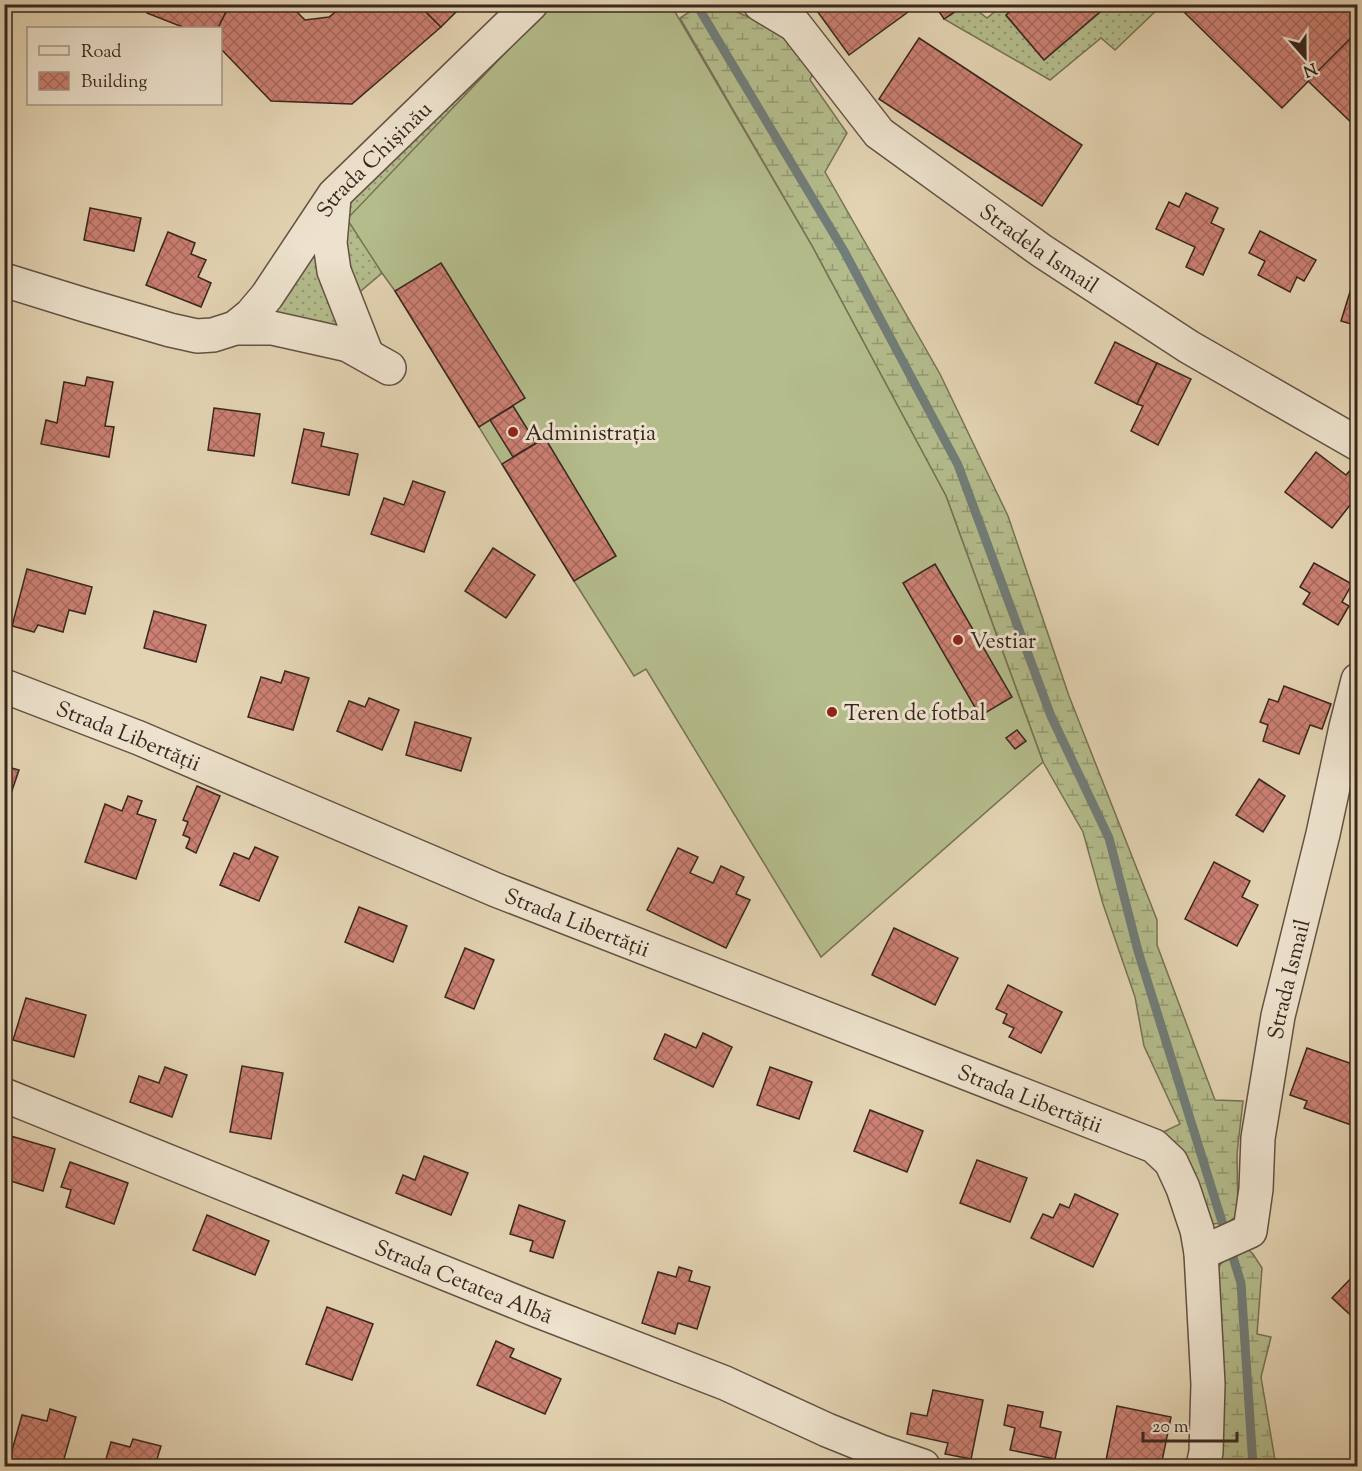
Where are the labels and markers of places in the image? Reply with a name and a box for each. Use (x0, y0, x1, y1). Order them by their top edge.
place label: Administrația (525, 419, 656, 451)
marker: Administrația (506, 425, 520, 439)
place label: Vestiar (970, 627, 1036, 659)
marker: Vestiar (951, 633, 965, 647)
place label: Teren de fotbal (844, 699, 986, 731)
marker: Teren de fotbal (825, 705, 839, 719)

